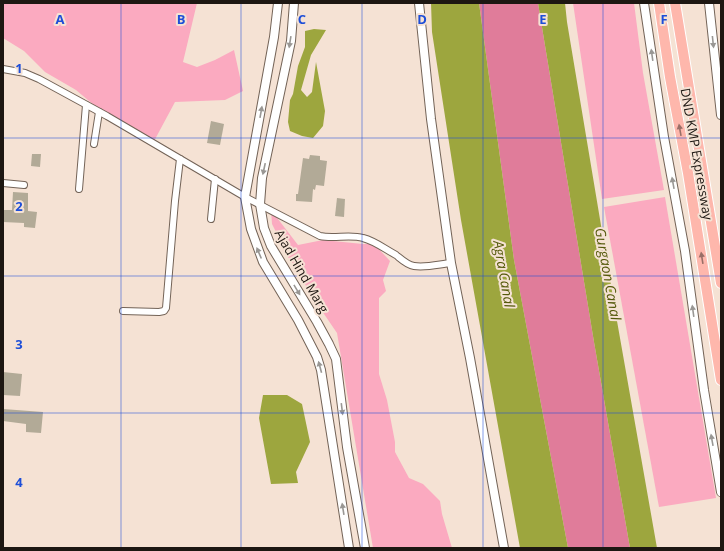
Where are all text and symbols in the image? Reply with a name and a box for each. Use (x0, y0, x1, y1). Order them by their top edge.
text: A (56, 10, 65, 28)
text: B (177, 10, 186, 28)
text: C (298, 10, 306, 28)
text: D (417, 10, 427, 28)
text: E (539, 10, 547, 28)
text: F (660, 10, 668, 28)
one-way arrow (287, 36, 293, 48)
one-way arrow (709, 36, 716, 48)
one-way arrow (649, 49, 655, 61)
text: 1 (15, 59, 23, 77)
street label: DND KMP Expressway (677, 87, 718, 222)
one-way arrow (258, 106, 264, 118)
one-way arrow (676, 124, 682, 136)
one-way arrow (261, 163, 267, 175)
one-way arrow (669, 177, 675, 189)
text: 2 (15, 197, 23, 215)
street label: Ajad Hind Marg (271, 226, 333, 316)
water label: Gurgaon Canal (591, 226, 626, 322)
water label: Agra Canal (489, 238, 520, 309)
one-way arrow (256, 246, 262, 258)
one-way arrow (698, 252, 704, 264)
one-way arrow (294, 284, 301, 296)
one-way arrow (690, 305, 696, 317)
text: 3 (15, 335, 23, 353)
one-way arrow (317, 361, 323, 373)
one-way arrow (339, 403, 346, 415)
one-way arrow (709, 434, 715, 446)
text: 4 (15, 473, 23, 491)
one-way arrow (340, 503, 346, 516)

